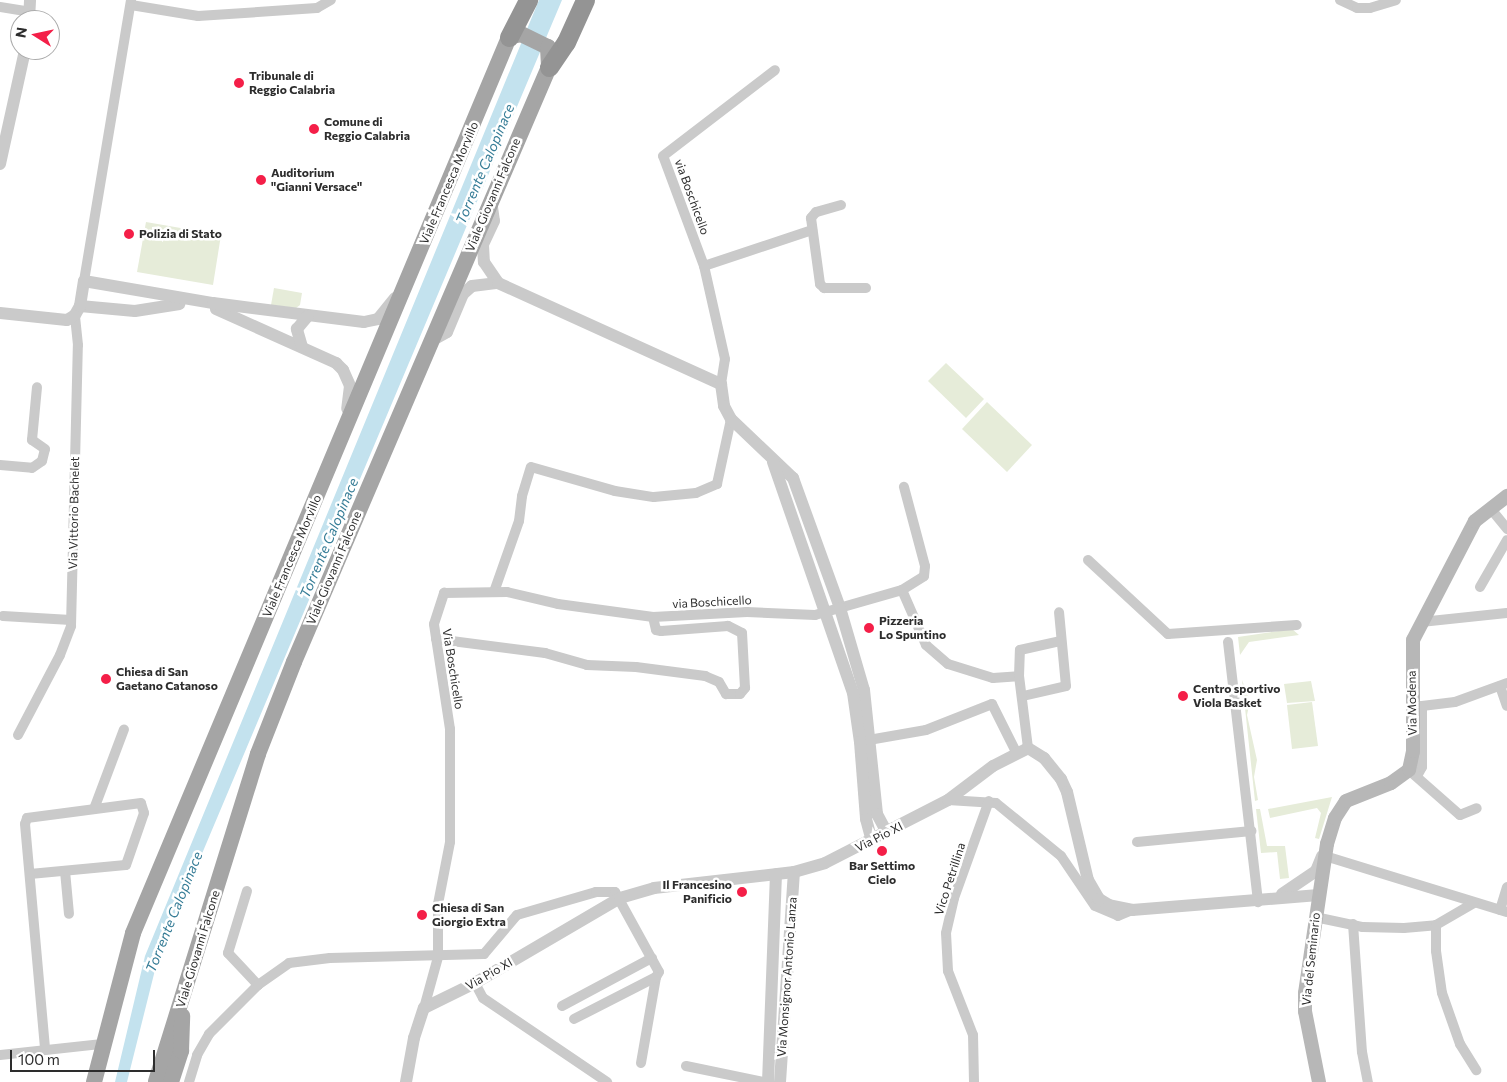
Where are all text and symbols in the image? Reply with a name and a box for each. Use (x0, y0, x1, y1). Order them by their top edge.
north arrow (10, 10, 60, 60)
text: N (11, 26, 30, 39)
place label: Tribunale di Reggio Calabria (249, 69, 335, 97)
marker: Tribunale di Reggio Calabria (233, 77, 245, 89)
water label: Torrente Calopinace (452, 101, 518, 227)
place label: Comune di Reggio Calabria (324, 115, 410, 143)
street label: Viale Francesca Morvillo (417, 119, 481, 247)
marker: Comune di Reggio Calabria (308, 123, 320, 135)
street label: Viale Giovanni Falcone (463, 136, 523, 254)
street label: via Boschicello (672, 157, 712, 237)
place label: Auditorium "Gianni Versace" (271, 166, 362, 194)
marker: Auditorium "Gianni Versace" (255, 174, 267, 186)
place label: Polizia di Stato (139, 227, 222, 241)
marker: Polizia di Stato (123, 228, 135, 240)
street label: Via Vittorio Bachelet (66, 456, 82, 570)
water label: Torrente Calopinace (296, 475, 362, 601)
street label: Viale Francesca Morvillo (260, 492, 324, 620)
street label: Viale Giovanni Falcone (304, 509, 364, 627)
street label: via Boschicello (672, 593, 752, 611)
place label: Pizzeria Lo Spuntino (879, 614, 946, 642)
marker: Pizzeria Lo Spuntino (863, 622, 875, 634)
street label: Via Boschicello (440, 628, 466, 710)
place label: Chiesa di San Gaetano Catanoso (116, 665, 218, 693)
street label: Via Modena (1404, 670, 1420, 736)
marker: Chiesa di San Gaetano Catanoso (100, 673, 112, 685)
place label: Centro sportivo Viola Basket (1193, 682, 1280, 710)
marker: Centro sportivo Viola Basket (1177, 690, 1189, 702)
street label: Via Pio XI (853, 819, 905, 855)
street label: Vico Petrillina (931, 841, 969, 917)
marker: Bar Settimo Cielo (876, 845, 888, 857)
water label: Torrente Calopinace (142, 849, 206, 975)
place label: Bar Settimo Cielo (849, 859, 915, 887)
place label: Il Francesino Panificio (663, 878, 732, 906)
marker: Il Francesino Panificio (736, 886, 748, 898)
street label: Viale Giovanni Falcone (173, 889, 223, 1009)
street label: Via Monsignor Antonio Lanza (774, 896, 800, 1058)
place label: Chiesa di San Giorgio Extra (432, 901, 506, 929)
marker: Chiesa di San Giorgio Extra (416, 909, 428, 921)
street label: Via del Seminario (1299, 912, 1323, 1006)
street label: Via Pio XI (463, 955, 515, 993)
scale bar (12, 1040, 158, 1072)
text: 100 m (18, 1050, 60, 1068)

